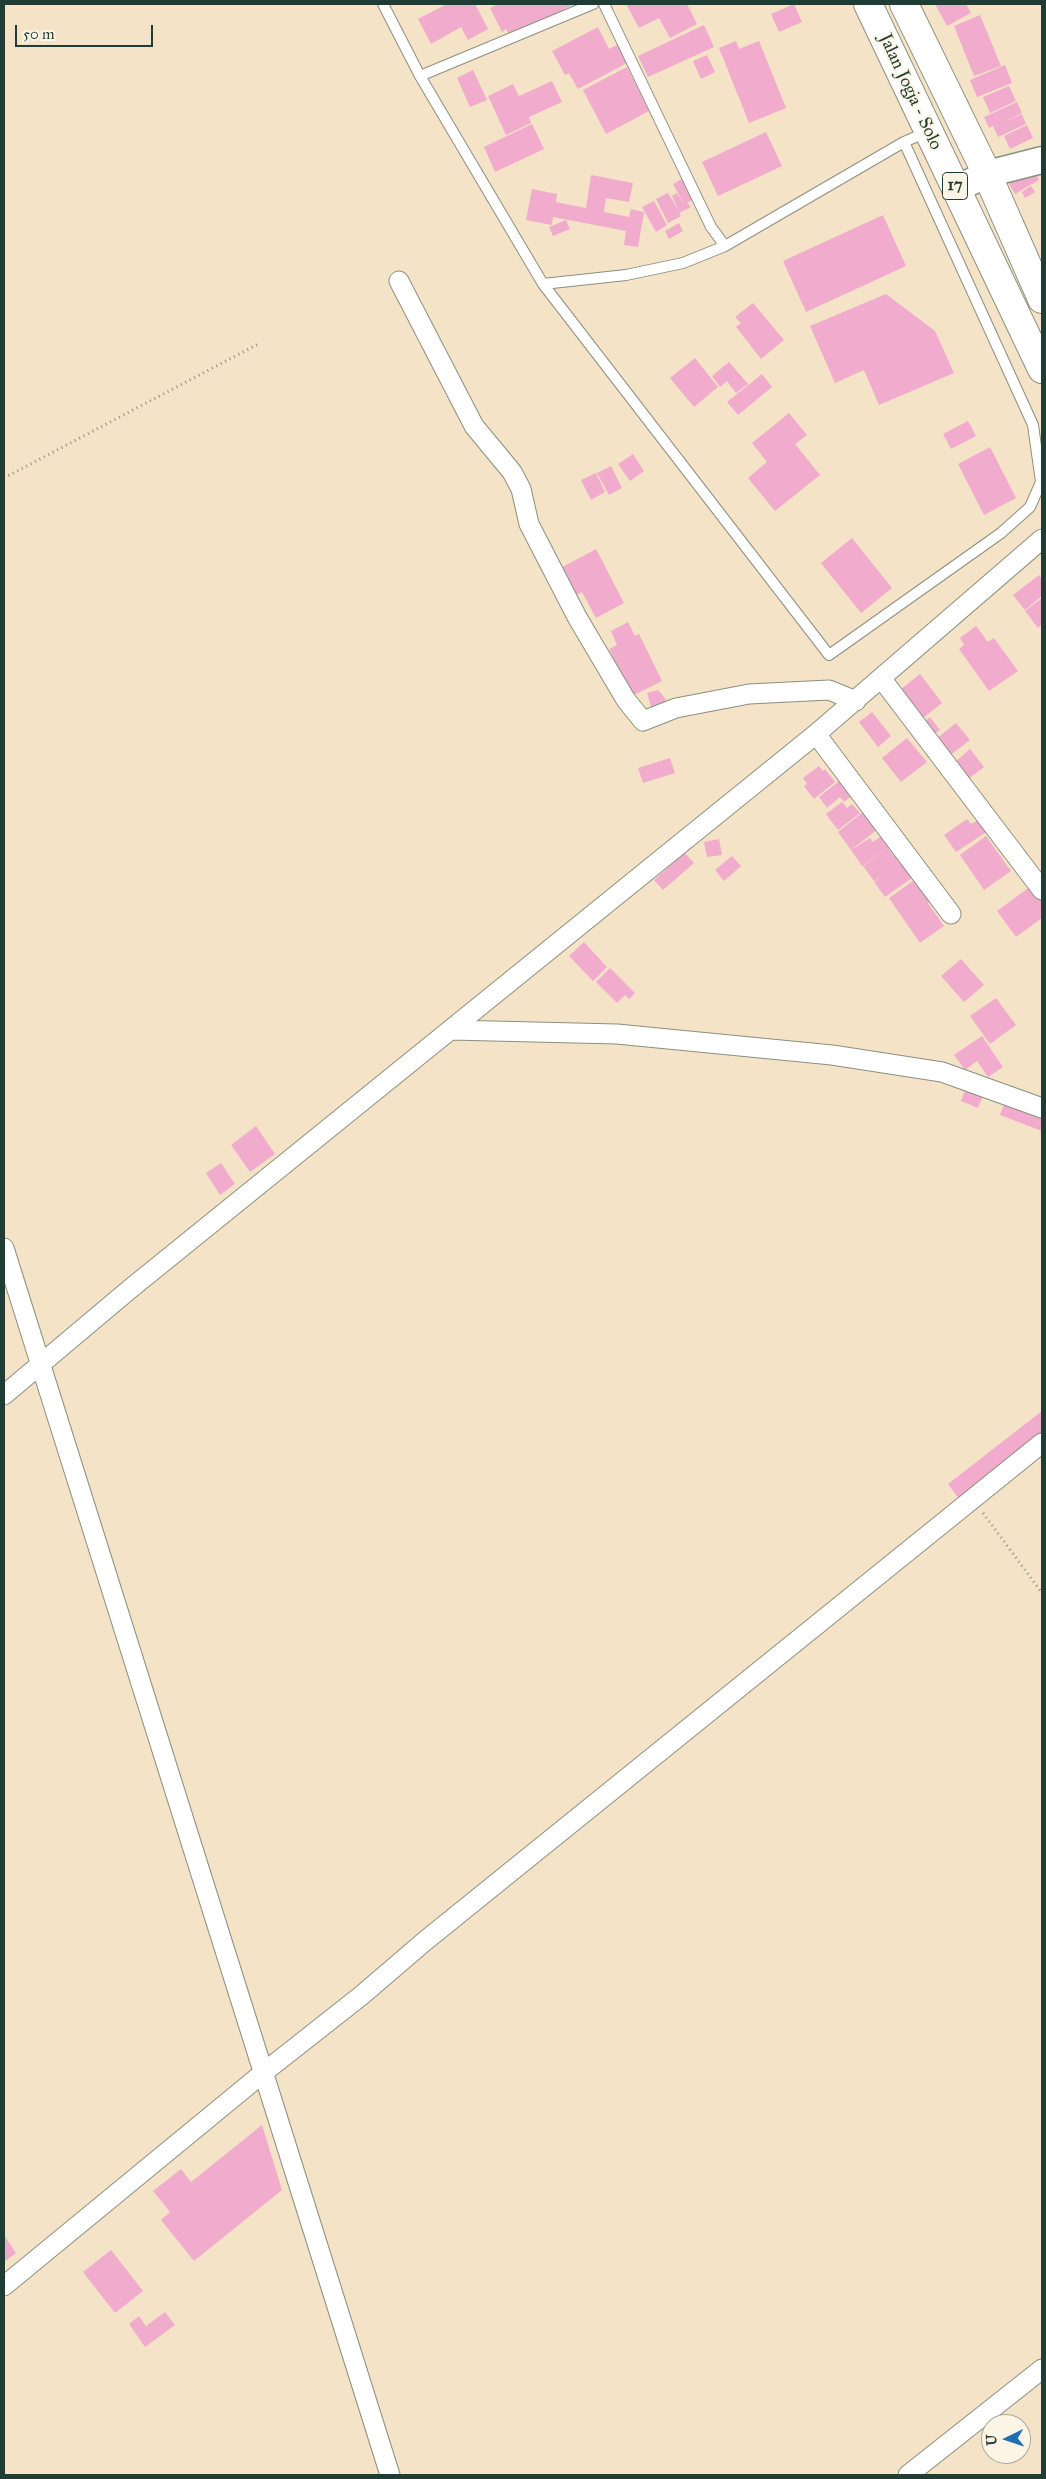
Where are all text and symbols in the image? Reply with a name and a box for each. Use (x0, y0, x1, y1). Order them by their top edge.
scale bar (18, 15, 155, 47)
text: 50 m (23, 25, 55, 43)
street label: Jalan Jogja - Solo (874, 30, 946, 154)
road number: 17 (942, 172, 968, 200)
north arrow (981, 2414, 1031, 2464)
text: U (983, 2434, 1000, 2446)

